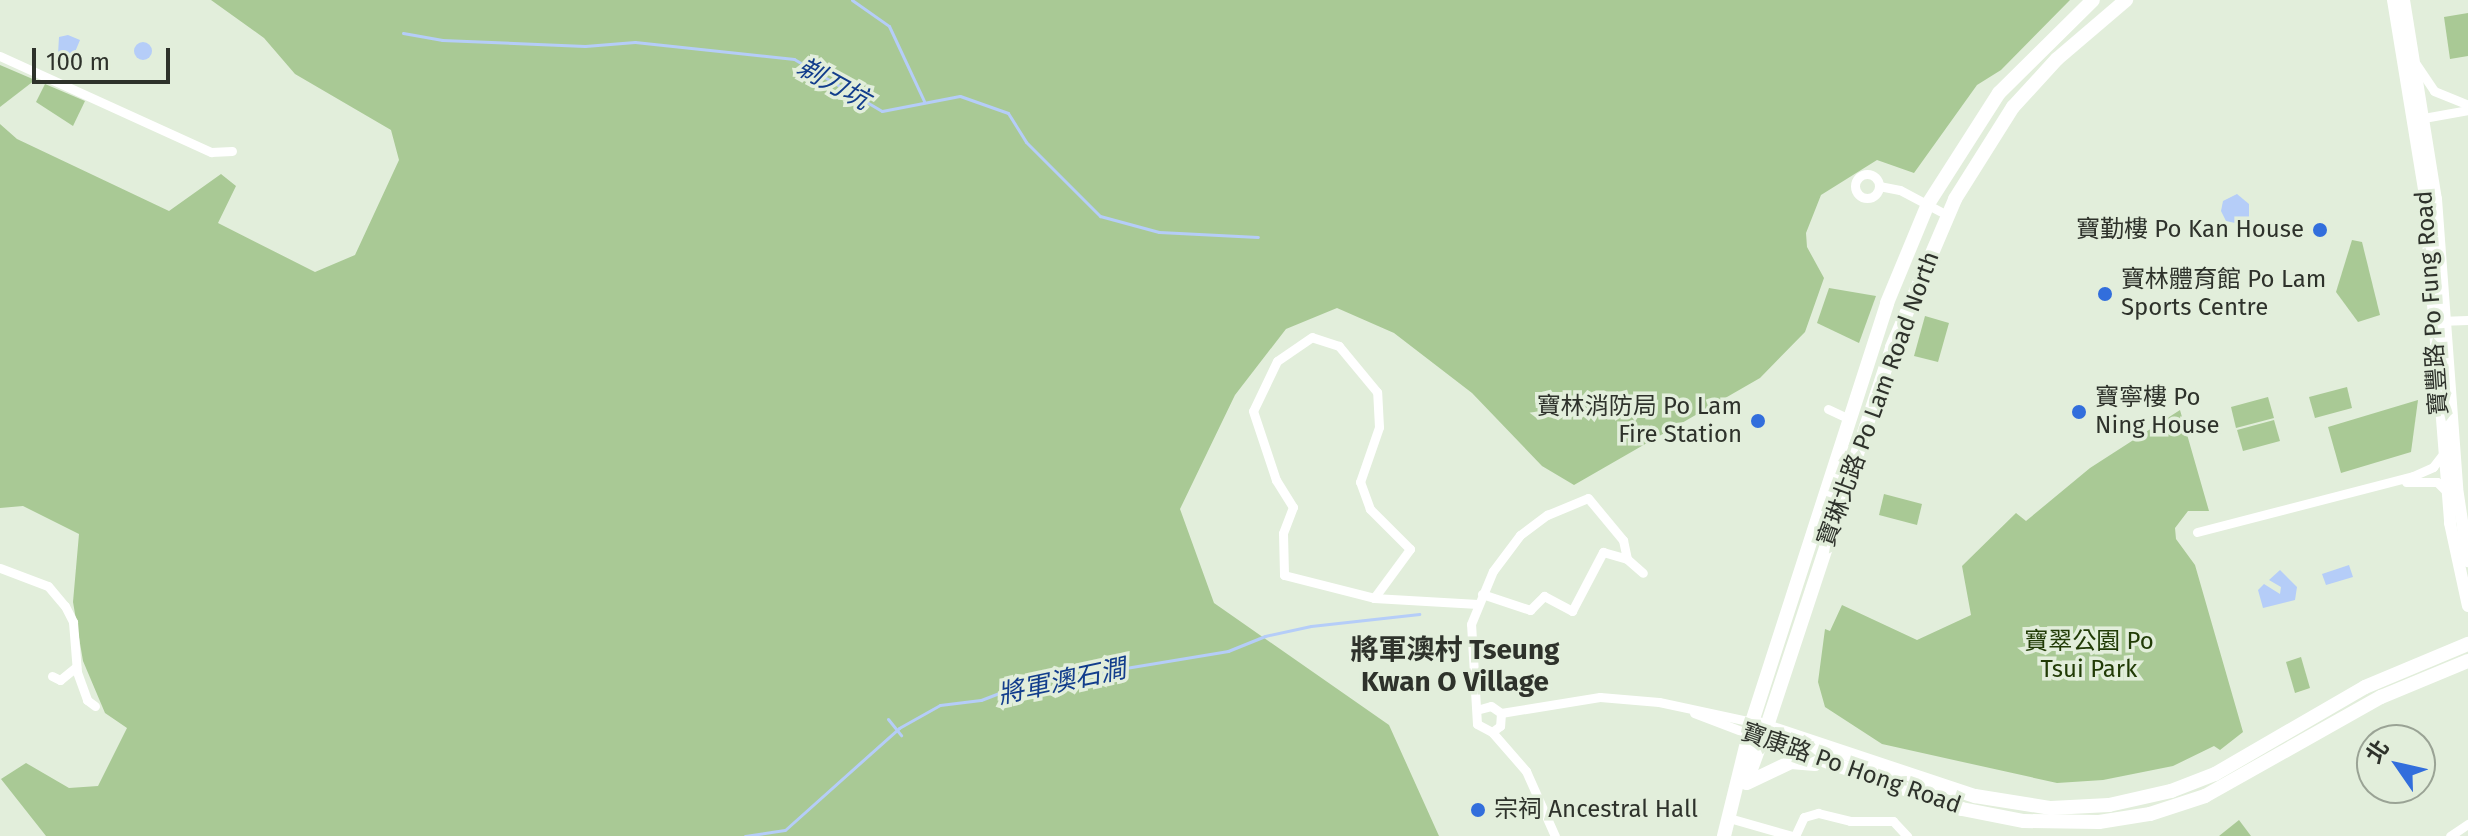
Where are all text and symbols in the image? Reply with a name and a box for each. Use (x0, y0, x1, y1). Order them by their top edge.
scale bar (36, 32, 174, 82)
text: 100 m (46, 48, 110, 76)
water label: 剃刀坑 (791, 51, 875, 117)
street label: 寶豐路 Po Fung Road (2410, 190, 2454, 416)
place label: 寶勤樓 Po Kan House (2076, 216, 2304, 244)
marker: 寶勤樓 Po Kan House (2311, 221, 2329, 239)
street label: 寶琳北路 Po Lam Road North (1812, 248, 1946, 550)
place label: 寶林體育館 Po Lam Sports Centre (2121, 266, 2326, 322)
marker: 寶林體育館 Po Lam Sports Centre (2096, 285, 2114, 303)
place label: 寶寧樓 Po Ning House (2095, 384, 2220, 440)
place label: 寶林消防局 Po Lam Fire Station (1537, 393, 1742, 449)
marker: 寶寧樓 Po Ning House (2070, 403, 2088, 421)
marker: 寶林消防局 Po Lam Fire Station (1749, 412, 1767, 430)
park label: 寶翠公園 Po Tsui Park (2024, 628, 2154, 684)
district label: 將軍澳村 Tseung Kwan O Village (1351, 633, 1559, 699)
water label: 將軍澳石澗 (995, 653, 1129, 711)
street label: 寶康路 Po Hong Road (1737, 718, 1965, 820)
north arrow (2356, 724, 2436, 804)
text: 北 (2360, 735, 2395, 768)
place label: 宗祠 Ancestral Hall (1494, 796, 1698, 824)
marker: 宗祠 Ancestral Hall (1469, 801, 1487, 819)

